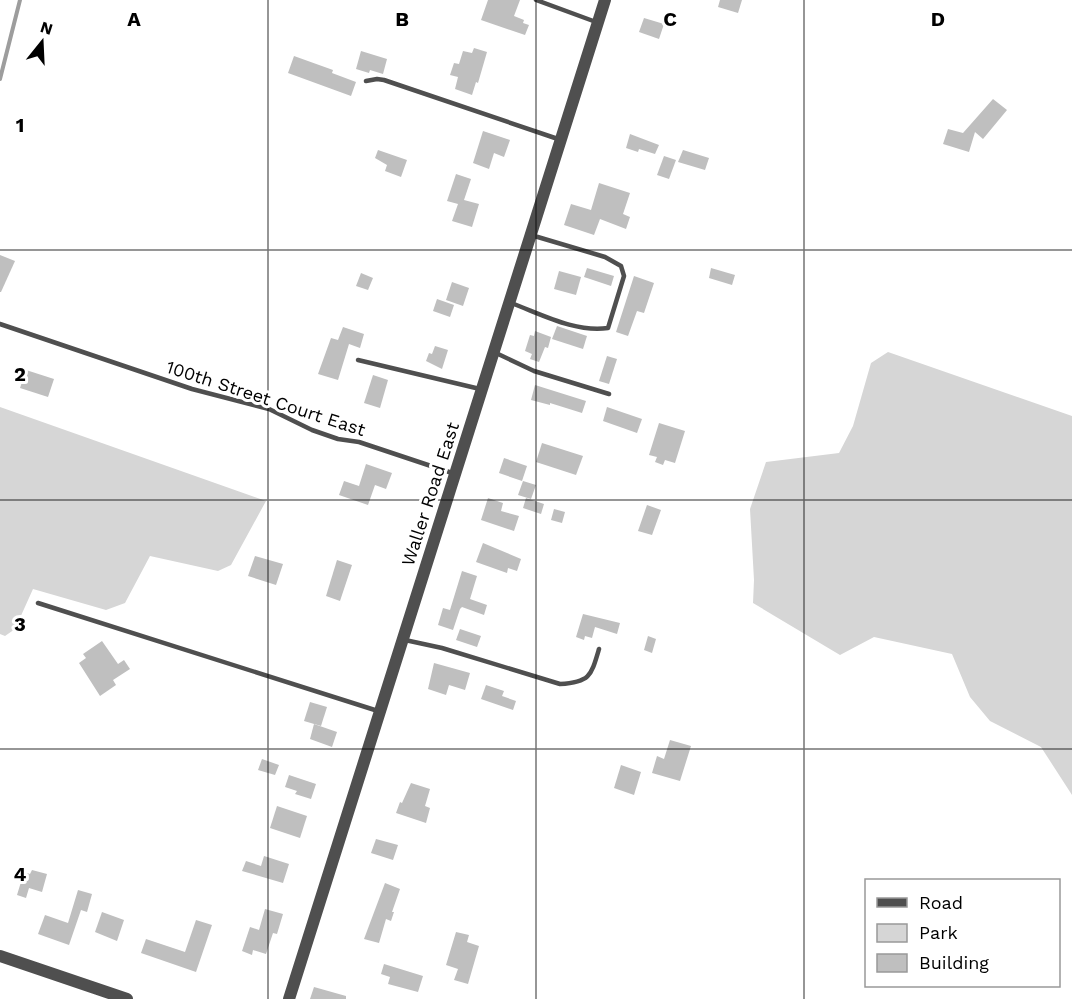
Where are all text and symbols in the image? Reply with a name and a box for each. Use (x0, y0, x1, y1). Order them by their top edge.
text: A (127, 7, 141, 31)
text: B (395, 7, 409, 31)
text: C (663, 7, 677, 31)
text: D (931, 7, 945, 31)
north arrow (12, 12, 72, 72)
text: N (38, 17, 55, 39)
text: 1 (16, 113, 24, 137)
street label: 100th Street Court East (164, 356, 369, 440)
text: 2 (14, 362, 26, 386)
street label: Waller Road East (397, 419, 463, 569)
text: 3 (14, 612, 26, 636)
text: 4 (14, 862, 27, 886)
legend (865, 879, 1060, 987)
text: Road (919, 892, 963, 913)
text: Park (919, 922, 958, 943)
text: Building (919, 952, 989, 973)

